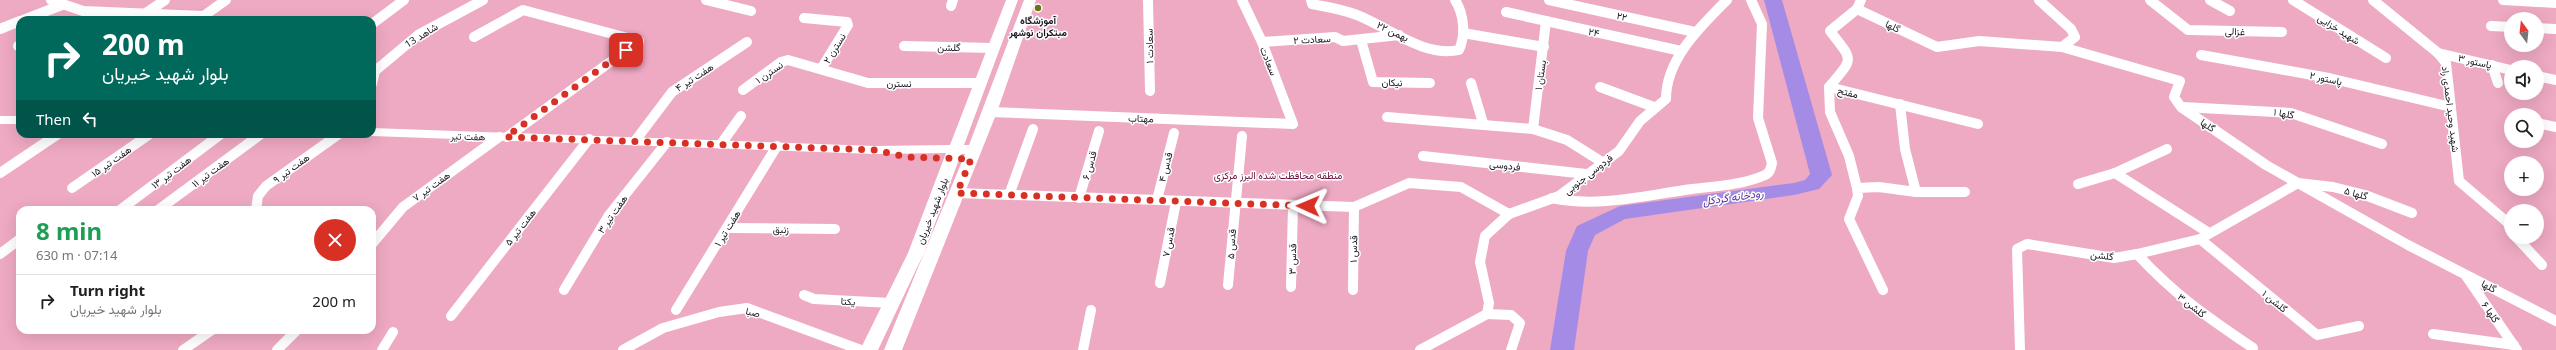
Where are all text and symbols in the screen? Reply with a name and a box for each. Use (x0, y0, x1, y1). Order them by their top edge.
marker: آموزشگاه مبتکران نوشهر (1033, 3, 1043, 13)
street label: ۲۲ (1615, 8, 1629, 24)
street label: شهید خزایی (2315, 10, 2363, 48)
north arrow (2504, 12, 2544, 52)
map controls (2504, 12, 2544, 244)
place label: آموزشگاه مبتکران نوشهر (1008, 13, 1067, 39)
street label: گلها (1883, 16, 1903, 36)
street label: ۲۲ بهمن (1375, 17, 1411, 45)
street label: شاهد 13 (402, 19, 440, 51)
street label: ۲۴ (1587, 24, 1601, 40)
street label: غزالی (2225, 24, 2245, 38)
text: 200 m (102, 25, 185, 63)
street label: سعادت ۱ (1142, 28, 1156, 64)
street label: نسترن ۲ (819, 30, 849, 66)
street label: سعادت ۲ (1293, 31, 1331, 47)
icon: right (36, 32, 88, 84)
pin (609, 33, 643, 67)
icon: arrive (615, 39, 637, 61)
street label: گلشن (937, 40, 961, 54)
street label: سعادت (1257, 45, 1281, 78)
street label: پاستور ۳ (2456, 50, 2493, 73)
street label: نسترن ۱ (752, 58, 786, 86)
street label: هفت تیر ۴ (672, 59, 716, 95)
street label: بستان ۱ (1531, 59, 1549, 91)
button: sound (2504, 60, 2544, 100)
text: بلوار شهید خیریان (102, 61, 229, 85)
street label: شهید وحید احمدی راد (2439, 65, 2463, 153)
street label: پاستور ۲ (2308, 68, 2344, 89)
street label: نیکان (1381, 75, 1403, 89)
street label: نسترن (886, 76, 912, 90)
street label: مفتح (1836, 83, 1860, 101)
street label: گلها ۱ (2273, 104, 2296, 122)
icon: left (79, 108, 101, 130)
button: search (2504, 108, 2544, 148)
text: Then (36, 109, 71, 129)
street label: مهتاب (1128, 111, 1154, 125)
street label: گلها (2198, 115, 2219, 135)
street label: هفت تیر (449, 128, 486, 144)
street label: هفت تیر ۱۵ (88, 142, 134, 180)
street label: قدس ۶ (1078, 149, 1100, 181)
street label: هفت تیر ۹ (270, 150, 312, 186)
street label: قدس ۴ (1155, 150, 1176, 183)
street label: فردوسی جنوبی (1561, 150, 1616, 198)
street label: هفت تیر ۱۳ (148, 152, 194, 192)
street label: هفت تیر ۱۱ (188, 154, 232, 190)
street label: فردوسی (1489, 156, 1522, 174)
button: + (2504, 156, 2544, 196)
street label: هفت تیر ۷ (409, 168, 453, 204)
park label: منطقه محافظت شده البرز مرکزی (1214, 168, 1342, 182)
street label: بلوار شهید خیریان (913, 176, 951, 246)
street label: گلها ۵ (2343, 183, 2370, 203)
position arrow (1287, 185, 1329, 227)
water label: رودخانه گردکل (1701, 185, 1765, 208)
street label: هفت تیر ۳ (594, 192, 630, 236)
button: − (2504, 204, 2544, 244)
street label: هفت تیر ۵ (501, 206, 539, 248)
street label: هفت تیر ۱ (710, 207, 744, 249)
text: 8 min (36, 214, 102, 247)
button: close (314, 219, 356, 261)
street label: زنبق (773, 222, 789, 236)
street label: قدس ۷ (1158, 225, 1178, 258)
street label: قدس ۵ (1223, 228, 1239, 260)
street label: قدس ۱ (1346, 235, 1360, 263)
street label: قدس ۳ (1285, 243, 1299, 275)
text: 630 m · 07:14 (36, 246, 117, 264)
street label: گلشن (2090, 247, 2115, 263)
street label: گلها (2479, 276, 2499, 296)
text: Turn right (70, 280, 145, 300)
street label: گلشن ۱ (2259, 287, 2291, 316)
street label: گلشن ۳ (2175, 289, 2210, 321)
icon: right (36, 290, 58, 312)
text: 200 m (312, 291, 356, 311)
street label: یکتا (840, 294, 856, 308)
street label: گلها ۶ (2479, 299, 2503, 326)
text: بلوار شهید خیریان (70, 300, 161, 318)
street label: صبا (744, 303, 762, 321)

